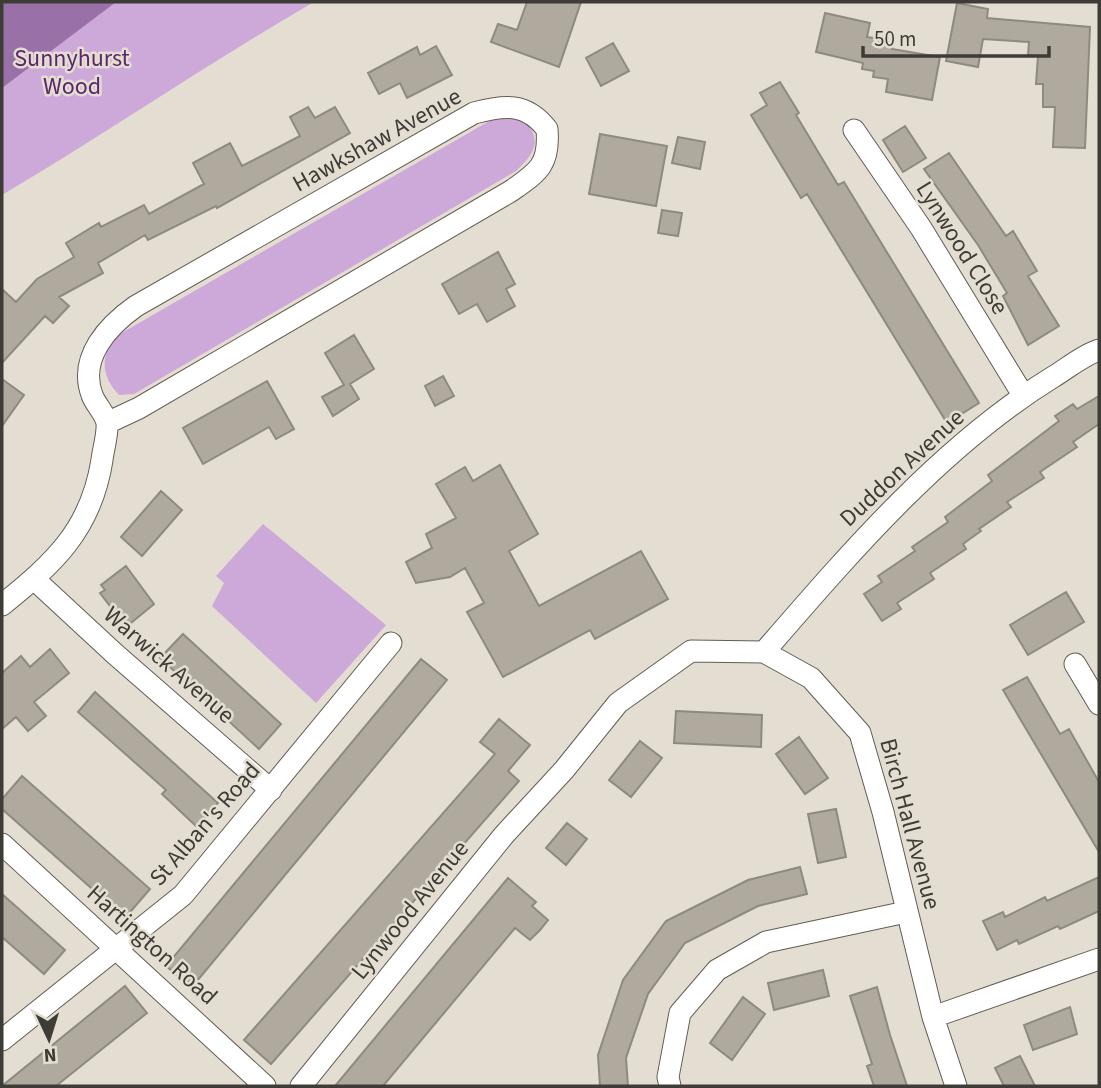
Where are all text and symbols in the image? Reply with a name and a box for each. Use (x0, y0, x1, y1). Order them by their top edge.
scale bar (863, 14, 1048, 58)
text: 50 m (874, 24, 916, 54)
park label: Sunnyhurst Wood (14, 41, 130, 104)
street label: Hawkshaw Avenue (286, 79, 468, 201)
street label: Lynwood Close (907, 175, 1017, 321)
street label: Duddon Avenue (832, 401, 972, 535)
street label: Warwick Avenue (96, 598, 242, 732)
street label: Birch Hall Avenue (870, 735, 950, 913)
street label: St Alban's Road (141, 754, 269, 894)
street label: Lynwood Avenue (343, 833, 477, 987)
street label: Hartington Road (79, 877, 225, 1013)
north arrow (14, 1004, 84, 1074)
text: N (43, 1041, 57, 1068)

